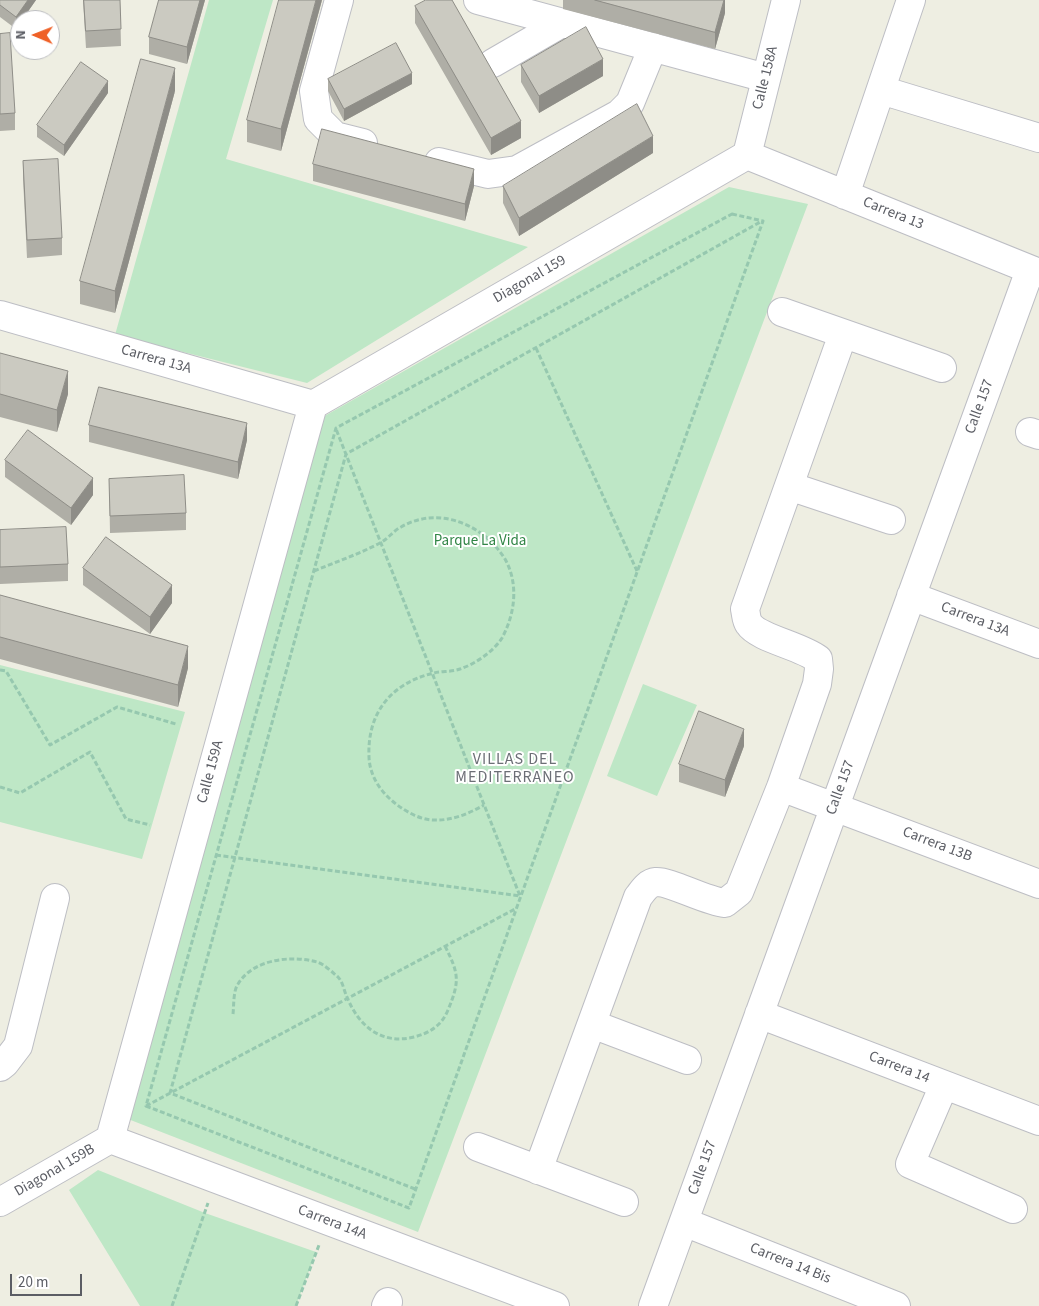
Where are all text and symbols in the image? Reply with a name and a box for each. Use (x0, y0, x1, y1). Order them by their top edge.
north arrow (10, 10, 60, 60)
text: N (11, 30, 31, 40)
street label: Calle 158A (749, 44, 783, 112)
street label: Carrera 13 (860, 194, 926, 234)
street label: Diagonal 159 (490, 252, 570, 308)
street label: Carrera 13A (119, 341, 193, 379)
street label: Calle 157 (962, 377, 998, 437)
park label: Parque La Vida (434, 533, 526, 551)
street label: Carrera 13A (938, 599, 1012, 641)
street label: Calle 159A (194, 738, 228, 806)
district label: VILLAS DEL MEDITERRANEO (454, 750, 576, 788)
street label: Calle 157 (823, 758, 859, 818)
street label: Carrera 13B (900, 824, 974, 866)
street label: Carrera 14 (866, 1048, 932, 1088)
street label: Calle 157 (685, 1138, 721, 1198)
street label: Diagonal 159B (12, 1141, 98, 1201)
street label: Carrera 14A (295, 1202, 369, 1244)
street label: Carrera 14 Bis (747, 1240, 833, 1288)
scale bar (12, 1264, 85, 1296)
text: 20 m (18, 1272, 48, 1293)

